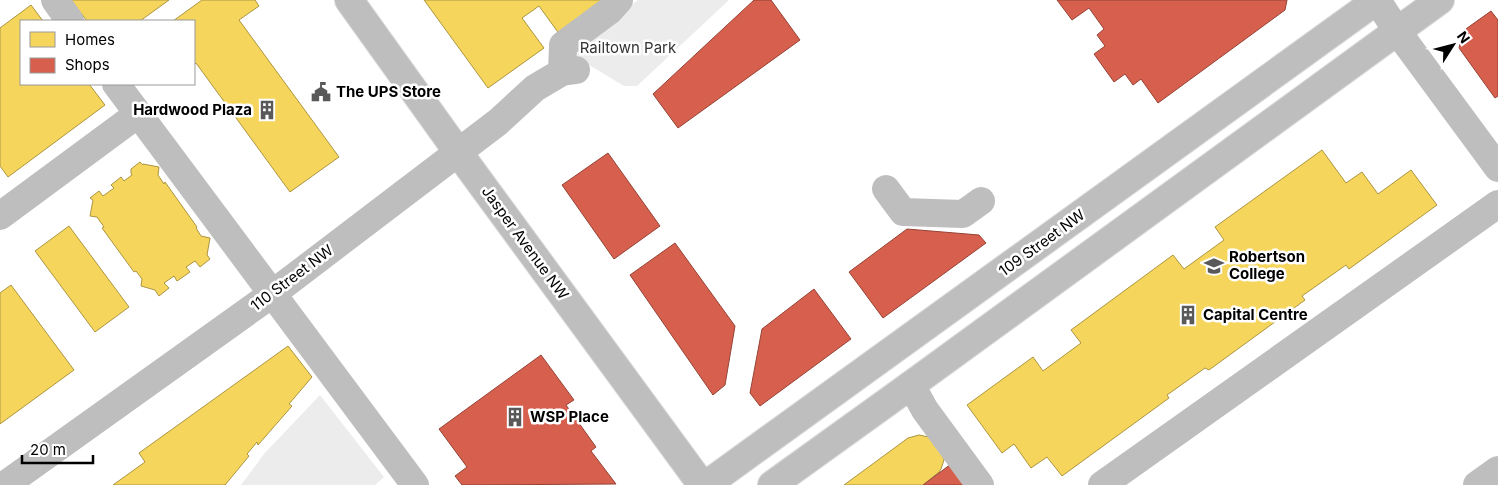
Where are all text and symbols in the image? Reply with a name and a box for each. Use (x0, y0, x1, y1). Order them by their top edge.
legend (20, 20, 195, 85)
north arrow (1428, 20, 1478, 70)
text: N (1454, 28, 1474, 46)
text: Homes (65, 30, 115, 49)
park label: Railtown Park (580, 38, 677, 57)
text: Shops (65, 55, 110, 74)
public building icon: The UPS Store (310, 81, 332, 103)
place label: The UPS Store (336, 82, 441, 101)
building icon: Hardwood Plaza (256, 99, 278, 121)
place label: Hardwood Plaza (133, 100, 252, 119)
street label: Jasper Avenue NW (478, 182, 573, 303)
street label: 109 Street NW (995, 205, 1089, 280)
street label: 110 Street NW (247, 240, 337, 315)
place label: Robertson College (1229, 247, 1305, 283)
school or university icon: Robertson College (1203, 255, 1225, 277)
building icon: Capital Centre (1177, 304, 1199, 326)
place label: Capital Centre (1203, 305, 1308, 324)
building icon: WSP Place (504, 406, 526, 428)
place label: WSP Place (530, 407, 609, 426)
scale bar (22, 432, 94, 464)
text: 20 m (30, 440, 66, 459)

